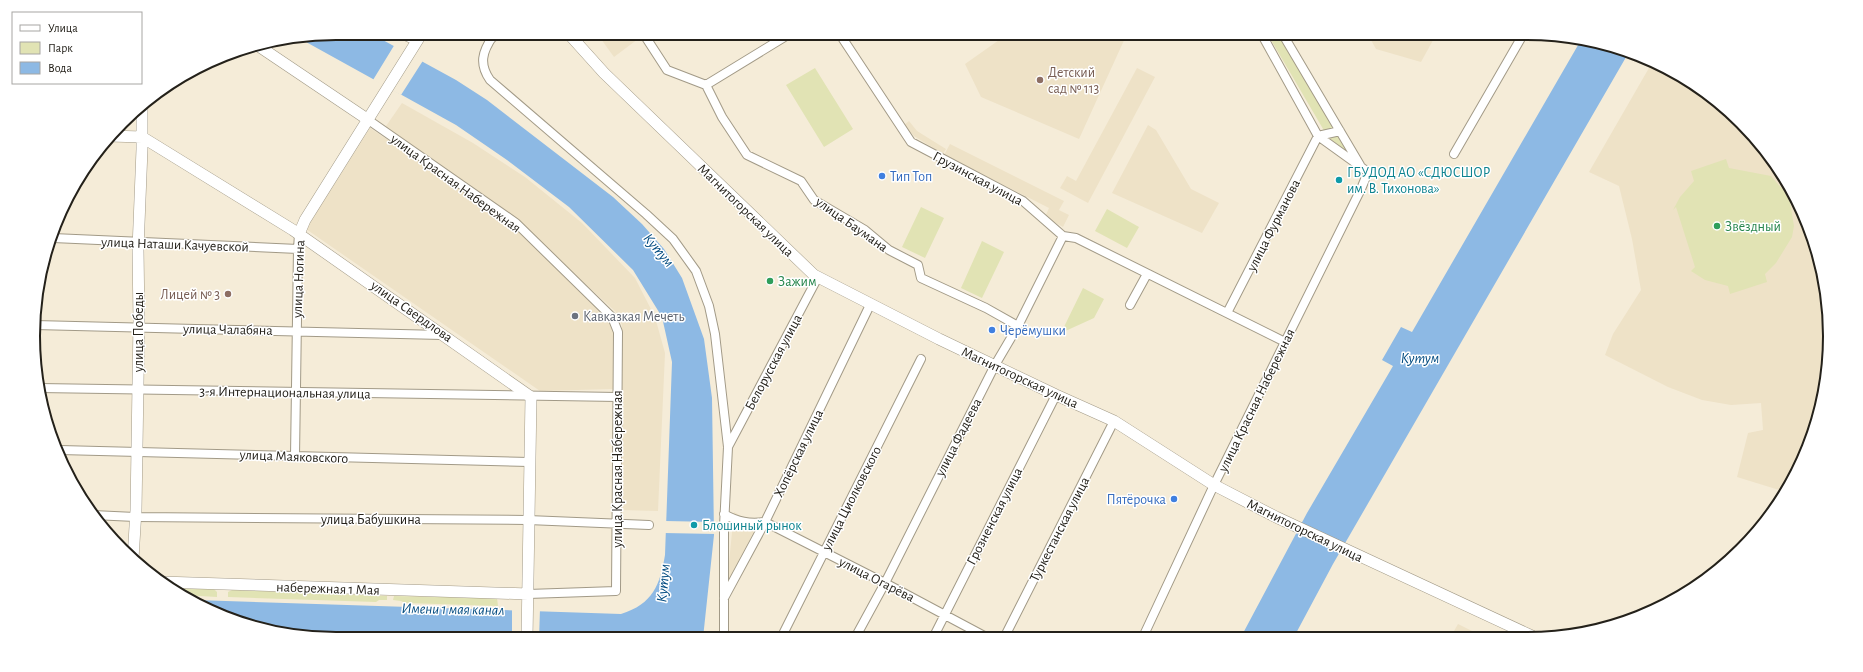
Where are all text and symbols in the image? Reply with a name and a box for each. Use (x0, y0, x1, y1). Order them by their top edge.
legend (12, 12, 142, 84)
text: Улица (48, 22, 78, 34)
text: Парк (48, 42, 73, 54)
text: Вода (48, 62, 72, 74)
place label: Детский сад № 113 (1048, 66, 1099, 96)
marker: Детский сад № 113 (1035, 75, 1045, 85)
street label: улица Красная Набережная (387, 131, 523, 236)
street label: Грузинская улица (930, 149, 1025, 209)
street label: Магнитогорская улица (695, 162, 796, 260)
place label: ГБУДОД АО «СДЮСШОР им. В. Тихонова» (1347, 166, 1490, 196)
place label: Тип Топ (890, 170, 932, 184)
marker: Тип Топ (877, 171, 887, 181)
marker: ГБУДОД АО «СДЮСШОР им. В. Тихонова» (1334, 175, 1344, 185)
street label: улица Фурманова (1244, 177, 1303, 274)
street label: улица Баумана (812, 194, 891, 255)
place label: Звёздный (1725, 220, 1781, 234)
marker: Звёздный (1712, 221, 1722, 231)
water label: Кутум (640, 231, 677, 270)
street label: улица Наташи Качуевской (100, 235, 249, 255)
street label: улица Ногина (291, 239, 307, 319)
place label: Зажим (778, 275, 817, 289)
marker: Зажим (765, 276, 775, 286)
street label: улица Свердлова (367, 278, 455, 346)
place label: Лицей № 3 (161, 288, 220, 302)
marker: Лицей № 3 (223, 289, 233, 299)
street label: улица Победы (132, 292, 146, 373)
place label: Кавказкая Мечеть (583, 310, 684, 324)
marker: Кавказкая Мечеть (570, 311, 580, 321)
street label: Белорусская улица (743, 312, 805, 413)
street label: улица Чалабяна (182, 322, 274, 338)
place label: Черёмушки (1000, 324, 1066, 338)
marker: Черёмушки (987, 325, 997, 335)
street label: улица Красная Набережная (1216, 327, 1298, 475)
street label: Магнитогорская улица (959, 345, 1081, 411)
water label: Кутум (1401, 351, 1439, 366)
street label: 3-я Интернациональная улица (199, 385, 371, 402)
street label: улица Красная Набережная (611, 390, 625, 549)
street label: улица Фадеева (933, 396, 985, 480)
street label: Хопёрская улица (772, 407, 826, 499)
street label: улица Циолковского (819, 444, 884, 554)
street label: улица Маяковского (238, 448, 349, 466)
street label: Грозненская улица (964, 465, 1026, 567)
street label: Туркестанская улица (1027, 474, 1093, 584)
place label: Пятёрочка (1106, 493, 1167, 507)
marker: Пятёрочка (1169, 494, 1179, 504)
street label: Магнитогорская улица (1244, 497, 1365, 565)
street label: улица Бабушкина (320, 513, 422, 527)
place label: Блошиный рынок (702, 519, 802, 533)
marker: Блошиный рынок (689, 520, 699, 530)
street label: улица Огарёва (836, 554, 917, 605)
water label: Кутум (654, 563, 673, 603)
street label: набережная 1 Мая (276, 580, 380, 598)
water label: Имени 1 мая канал (401, 601, 505, 618)

